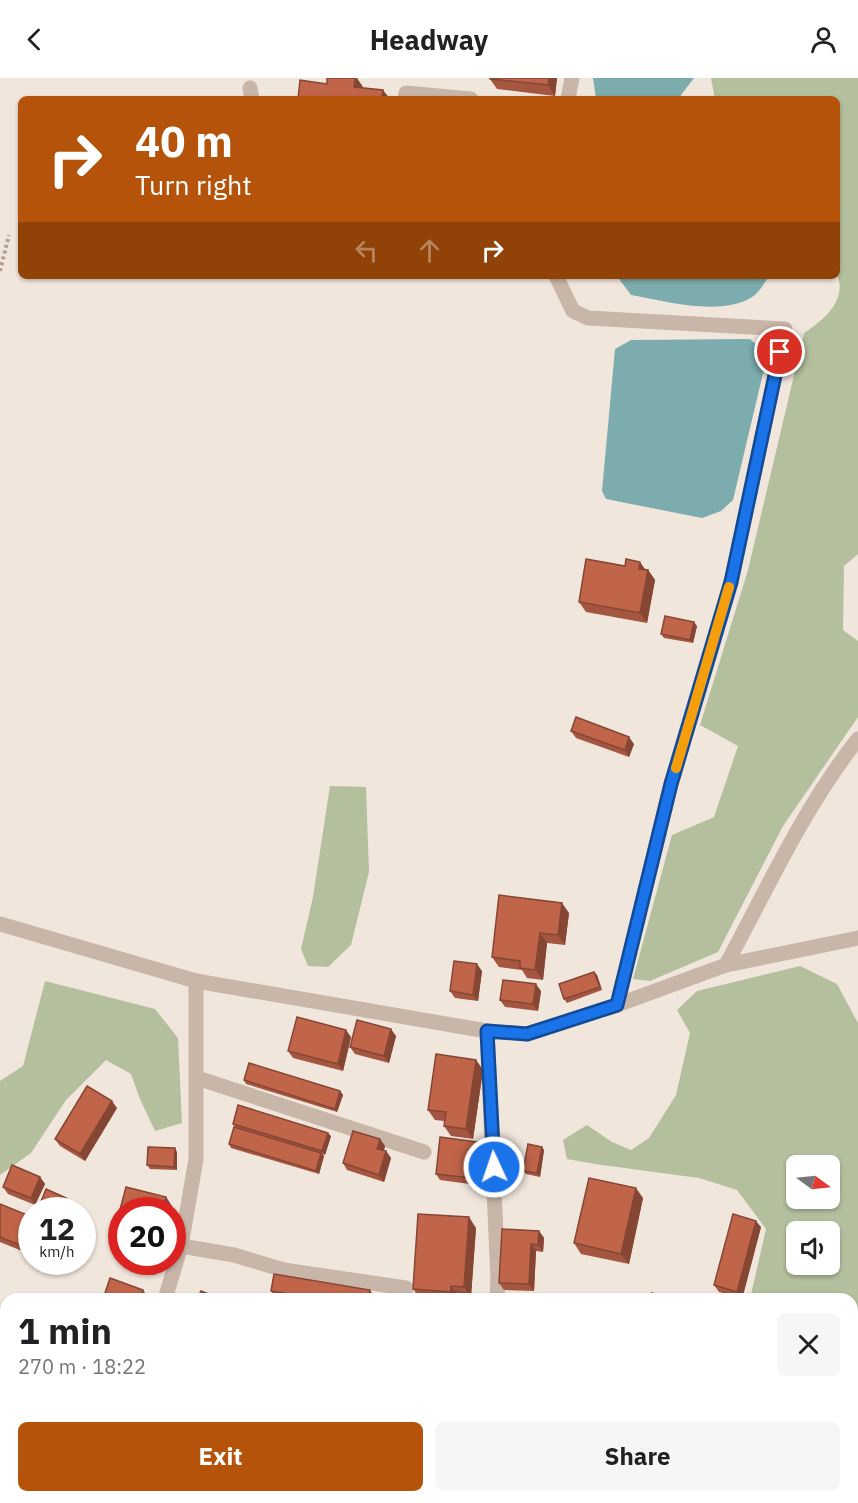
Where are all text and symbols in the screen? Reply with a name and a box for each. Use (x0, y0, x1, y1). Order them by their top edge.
text: Headway (370, 22, 488, 57)
icon: back (18, 23, 51, 56)
icon: person (807, 23, 840, 56)
text: 40 m (135, 114, 233, 169)
icon: right (36, 120, 114, 198)
text: Turn right (135, 167, 252, 202)
icon: left (350, 234, 383, 267)
icon: ahead (413, 234, 446, 267)
icon: right (476, 234, 509, 267)
pin (754, 326, 805, 377)
icon: arrive (763, 335, 796, 368)
position arrow (462, 1135, 526, 1199)
north arrow (786, 1155, 840, 1209)
map controls (786, 1155, 840, 1275)
speed limit sign: 20 (108, 1197, 186, 1275)
text: 12 (39, 1209, 75, 1248)
button: sound (786, 1221, 840, 1275)
text: km/h (39, 1242, 75, 1261)
text: 1 min (18, 1307, 112, 1354)
button: close (777, 1313, 840, 1376)
text: 270 m · 18:22 (18, 1353, 146, 1380)
button: Exit (18, 1422, 423, 1491)
button: Share (435, 1422, 840, 1491)

